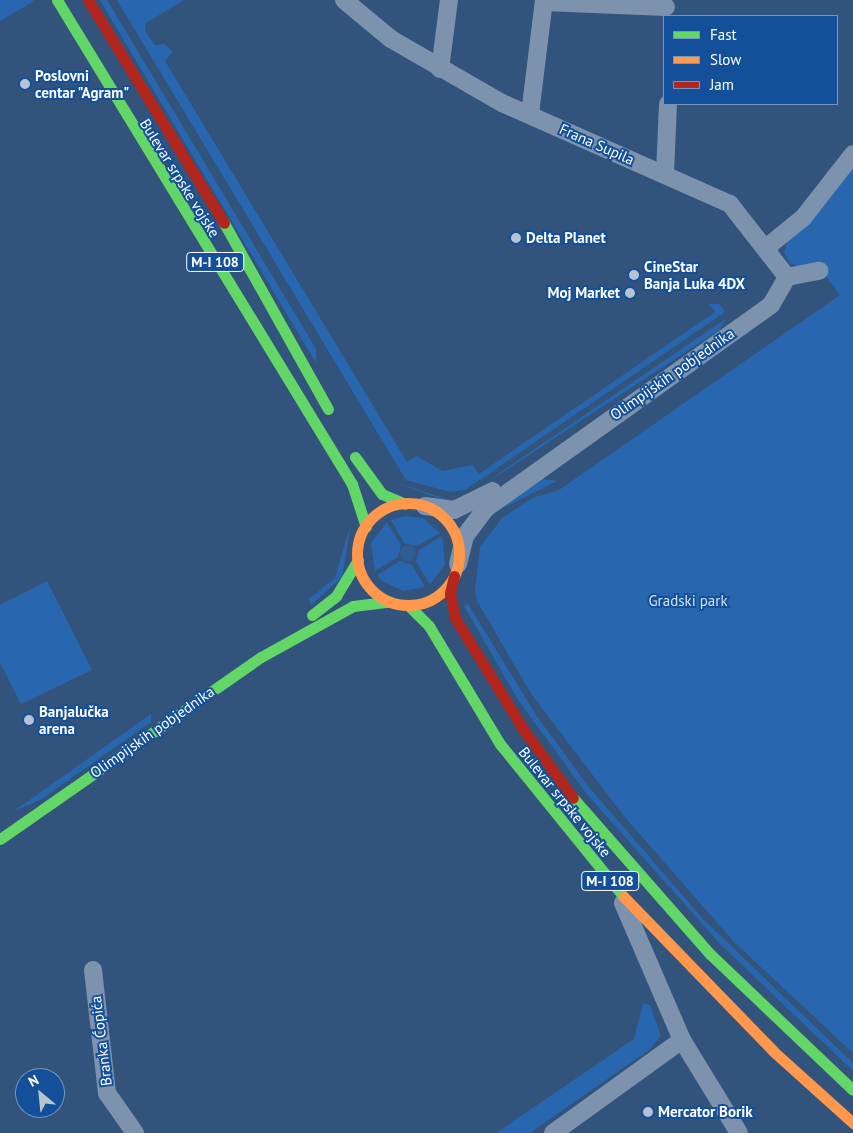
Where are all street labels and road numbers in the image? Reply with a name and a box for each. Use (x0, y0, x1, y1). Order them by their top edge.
street label: Bulevar srpske vojske (136, 115, 224, 241)
street label: Frana Supila (557, 120, 637, 168)
road number: M-I 108 (185, 250, 245, 274)
street label: Olimpijskih pobjednika (606, 324, 738, 424)
street label: Olimpijskih pobjednika (86, 682, 218, 782)
street label: Bulevar srpske vojske (515, 743, 615, 861)
road number: M-I 108 (580, 869, 640, 892)
street label: Branka Ćopića (87, 995, 115, 1087)

